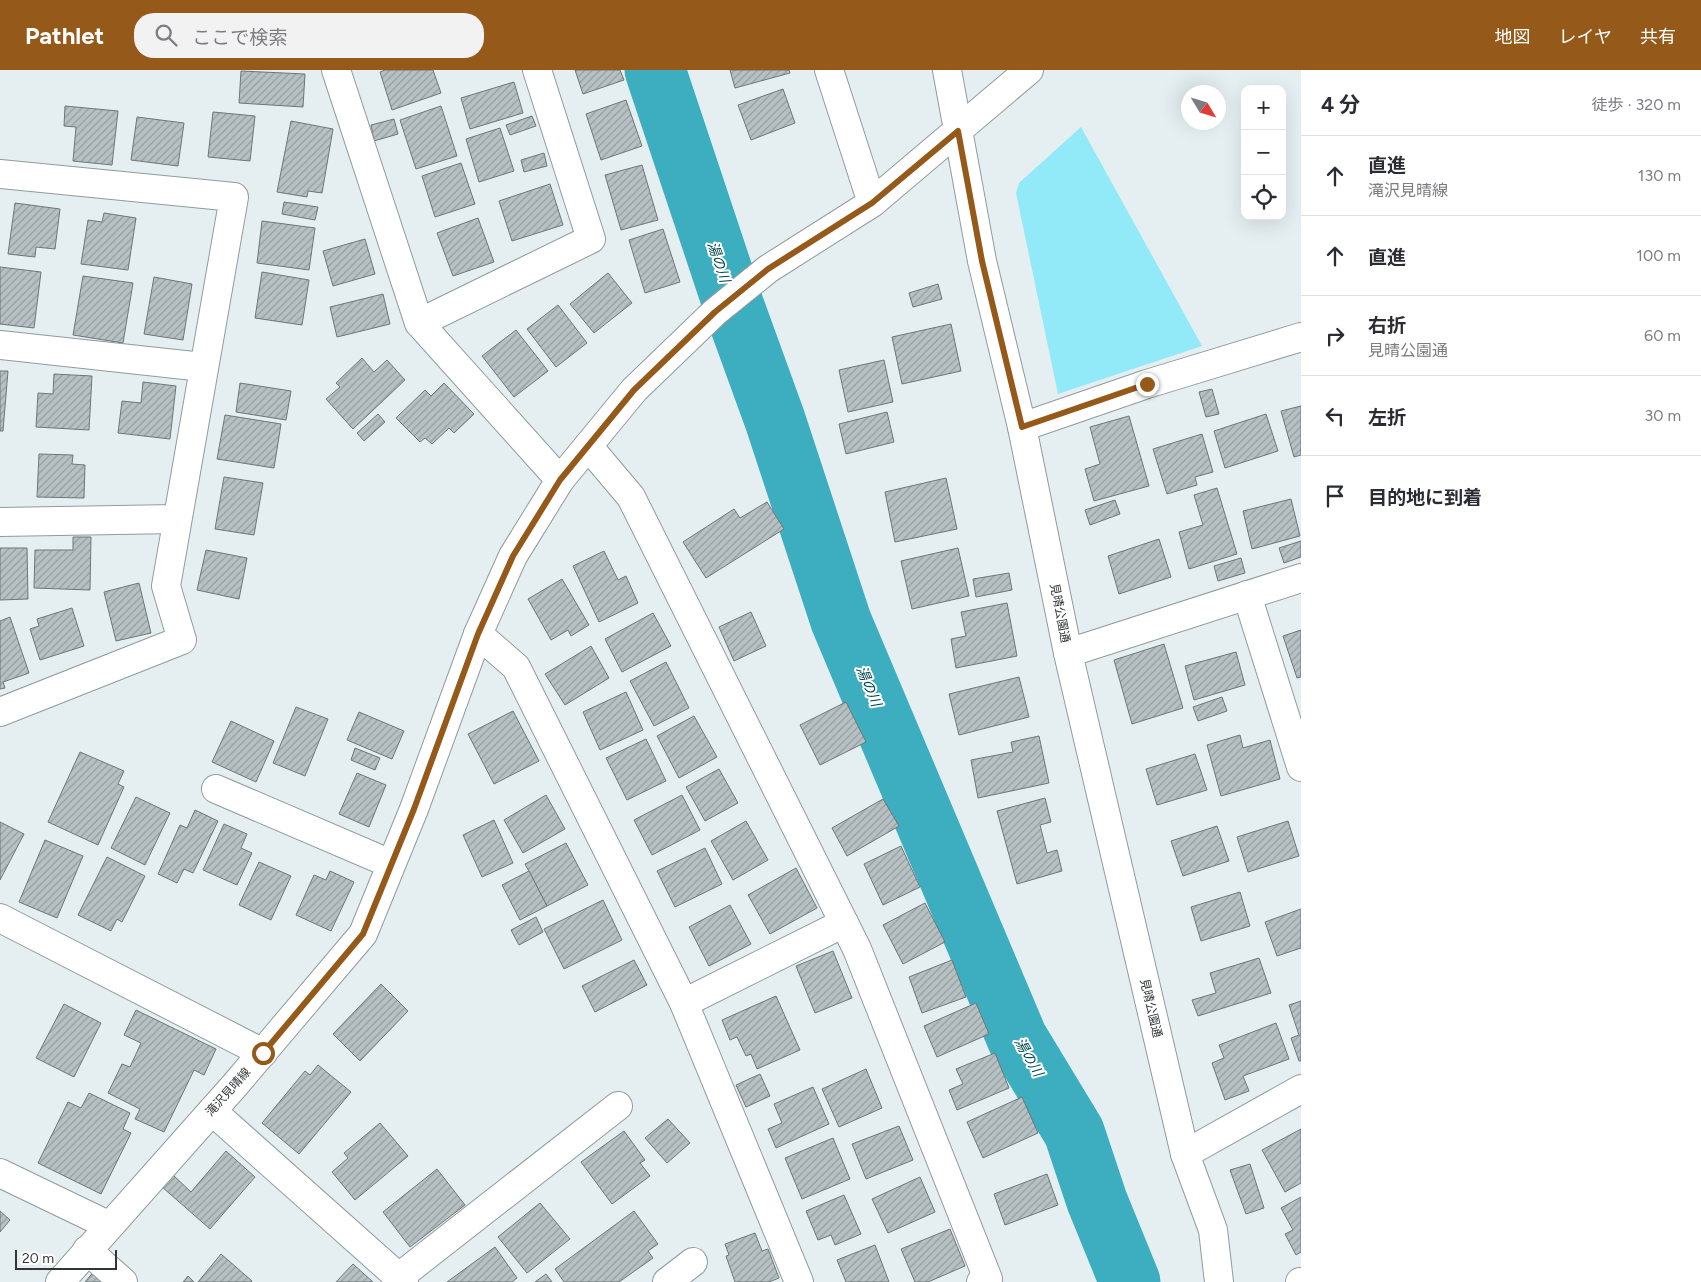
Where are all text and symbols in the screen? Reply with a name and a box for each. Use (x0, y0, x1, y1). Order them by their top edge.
search box (134, 13, 484, 58)
text: Pathlet (25, 21, 104, 50)
icon: search (152, 21, 180, 49)
text: ここで検索 (192, 26, 287, 49)
text: 地図 (1495, 26, 1531, 48)
text: レイヤ (1559, 26, 1612, 48)
text: 共有 (1640, 26, 1676, 48)
north arrow (1181, 85, 1226, 130)
map controls (1241, 85, 1286, 220)
button: + (1241, 85, 1286, 130)
text: 4 分 (1321, 92, 1360, 117)
text: 徒歩 · 320 m (1592, 95, 1681, 114)
button: − (1241, 130, 1286, 175)
text: 直進 (1368, 154, 1406, 177)
icon: ahead (1321, 162, 1349, 190)
text: 130 m (1638, 166, 1681, 185)
button: locate (1241, 175, 1286, 220)
text: 滝沢見晴線 (1368, 181, 1448, 200)
water label: 湯の川 (704, 240, 734, 287)
icon: ahead (1321, 242, 1349, 270)
text: 直進 (1368, 246, 1406, 269)
text: 100 m (1636, 246, 1681, 265)
text: 右折 (1368, 314, 1406, 337)
icon: right (1321, 322, 1349, 350)
text: 60 m (1644, 326, 1681, 345)
text: 見晴公園通 (1368, 341, 1448, 360)
route end (1136, 373, 1159, 396)
icon: left (1321, 402, 1349, 430)
text: 左折 (1368, 406, 1406, 429)
text: 30 m (1644, 406, 1681, 425)
icon: arrive (1321, 482, 1349, 510)
text: 目的地に到着 (1368, 486, 1482, 509)
street label: 見晴公園通 (1047, 582, 1073, 644)
water label: 湯の川 (853, 664, 885, 711)
street label: 見晴公園通 (1137, 977, 1165, 1039)
water label: 湯の川 (1011, 1035, 1047, 1081)
route start (252, 1042, 275, 1065)
street label: 滝沢見晴線 (203, 1065, 253, 1119)
scale bar (15, 1247, 118, 1270)
text: 20 m (22, 1250, 54, 1267)

